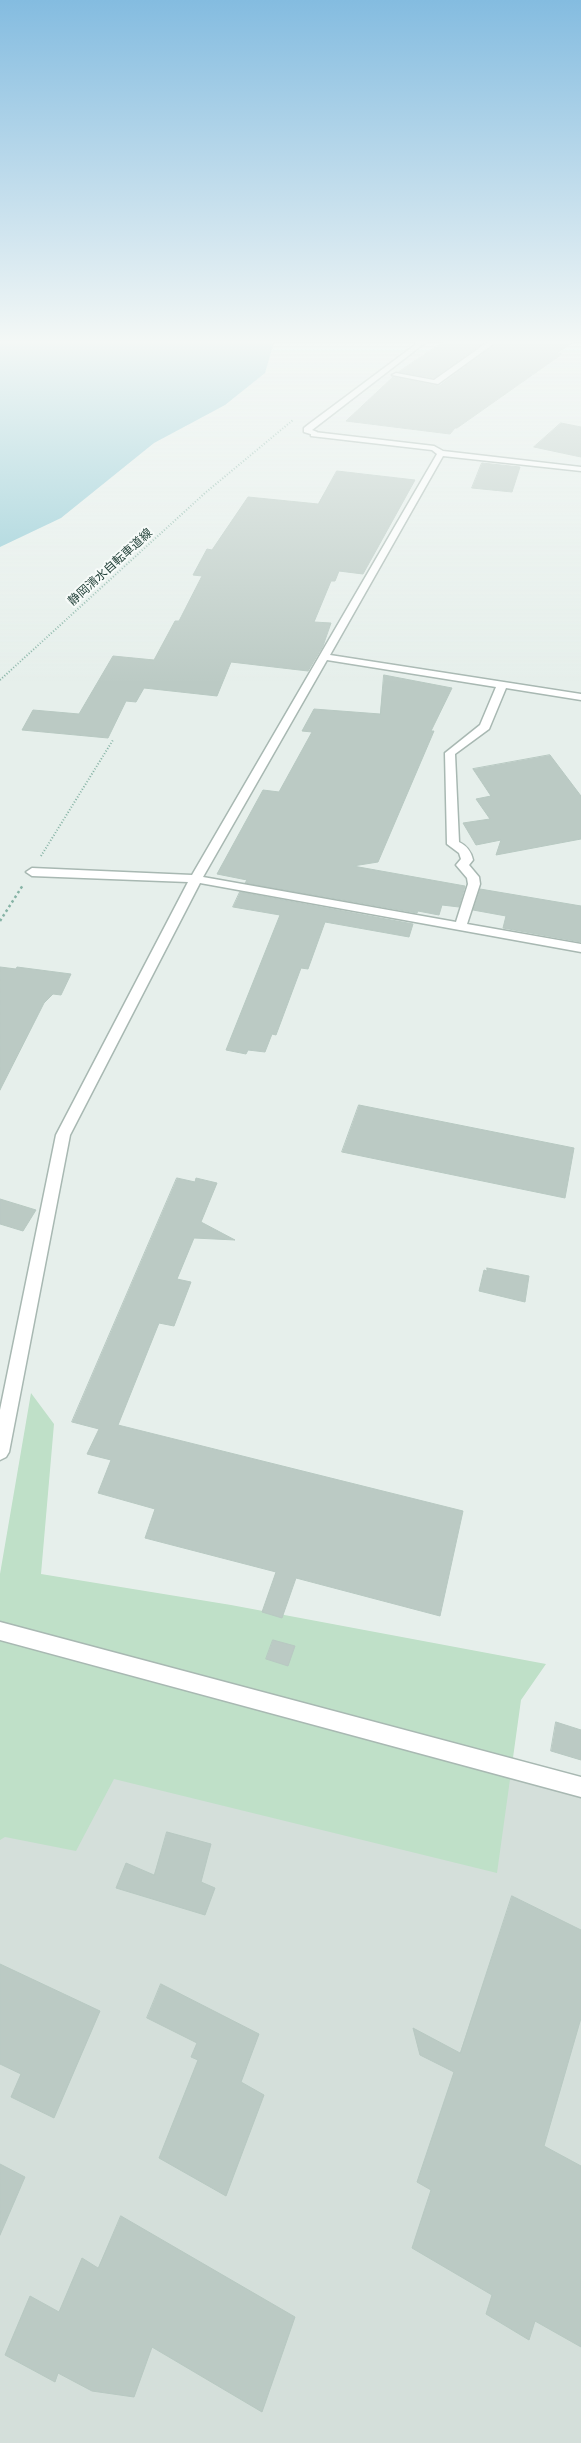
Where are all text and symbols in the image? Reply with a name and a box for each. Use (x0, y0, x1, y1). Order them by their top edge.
street label: 静岡清水自転車道線 (65, 526, 155, 608)

